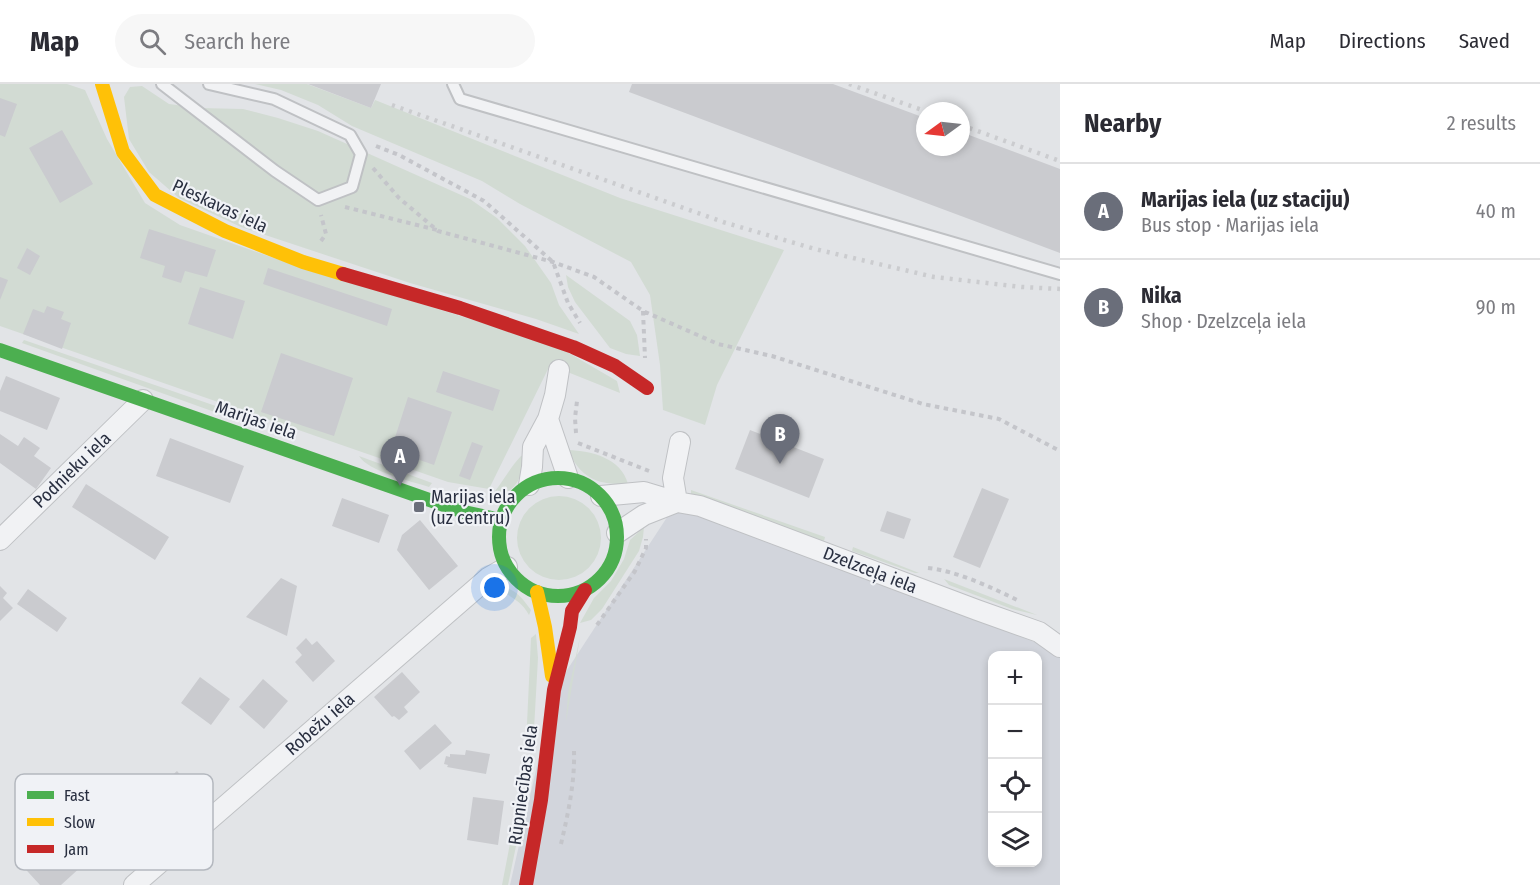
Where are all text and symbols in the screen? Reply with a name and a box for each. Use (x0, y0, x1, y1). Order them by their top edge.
search box (115, 14, 535, 68)
text: Map (30, 25, 79, 58)
icon: search (136, 25, 169, 58)
text: Search here (184, 28, 290, 55)
text: Map (1269, 28, 1306, 54)
text: Directions (1339, 28, 1426, 54)
text: Saved (1459, 28, 1510, 54)
north arrow (916, 102, 970, 156)
text: Nearby (1084, 108, 1161, 139)
text: 2 results (1447, 111, 1516, 135)
street label: Pleskavas iela (169, 174, 271, 238)
text: Marijas iela (uz staciju) (1141, 186, 1349, 213)
text: A (1098, 199, 1109, 223)
text: 40 m (1476, 199, 1516, 223)
text: Bus stop · Marijas iela (1141, 213, 1319, 237)
text: Nika (1141, 282, 1182, 309)
text: B (1098, 295, 1109, 319)
text: 90 m (1476, 295, 1516, 319)
text: Shop · Dzelzceļa iela (1141, 309, 1306, 333)
street label: Marijas iela (212, 396, 300, 444)
pin: B (760, 414, 800, 464)
street label: Podnieku iela (28, 427, 116, 513)
pin: A (380, 436, 420, 486)
place label: Marijas iela (uz centru) (431, 486, 516, 529)
marker: Marijas iela (uz centru) (412, 500, 426, 514)
street label: Dzelzceļa iela (820, 542, 920, 598)
your location (480, 573, 509, 602)
map controls (988, 651, 1042, 867)
button: + (988, 651, 1042, 705)
street label: Robežu iela (281, 688, 359, 760)
button: − (988, 705, 1042, 759)
street label: Rūpniecības iela (504, 723, 542, 846)
button: locate (988, 759, 1042, 813)
legend (15, 774, 213, 870)
text: Fast (64, 786, 91, 805)
text: Slow (64, 813, 95, 832)
button: layers (988, 813, 1042, 867)
text: Jam (64, 840, 89, 859)

